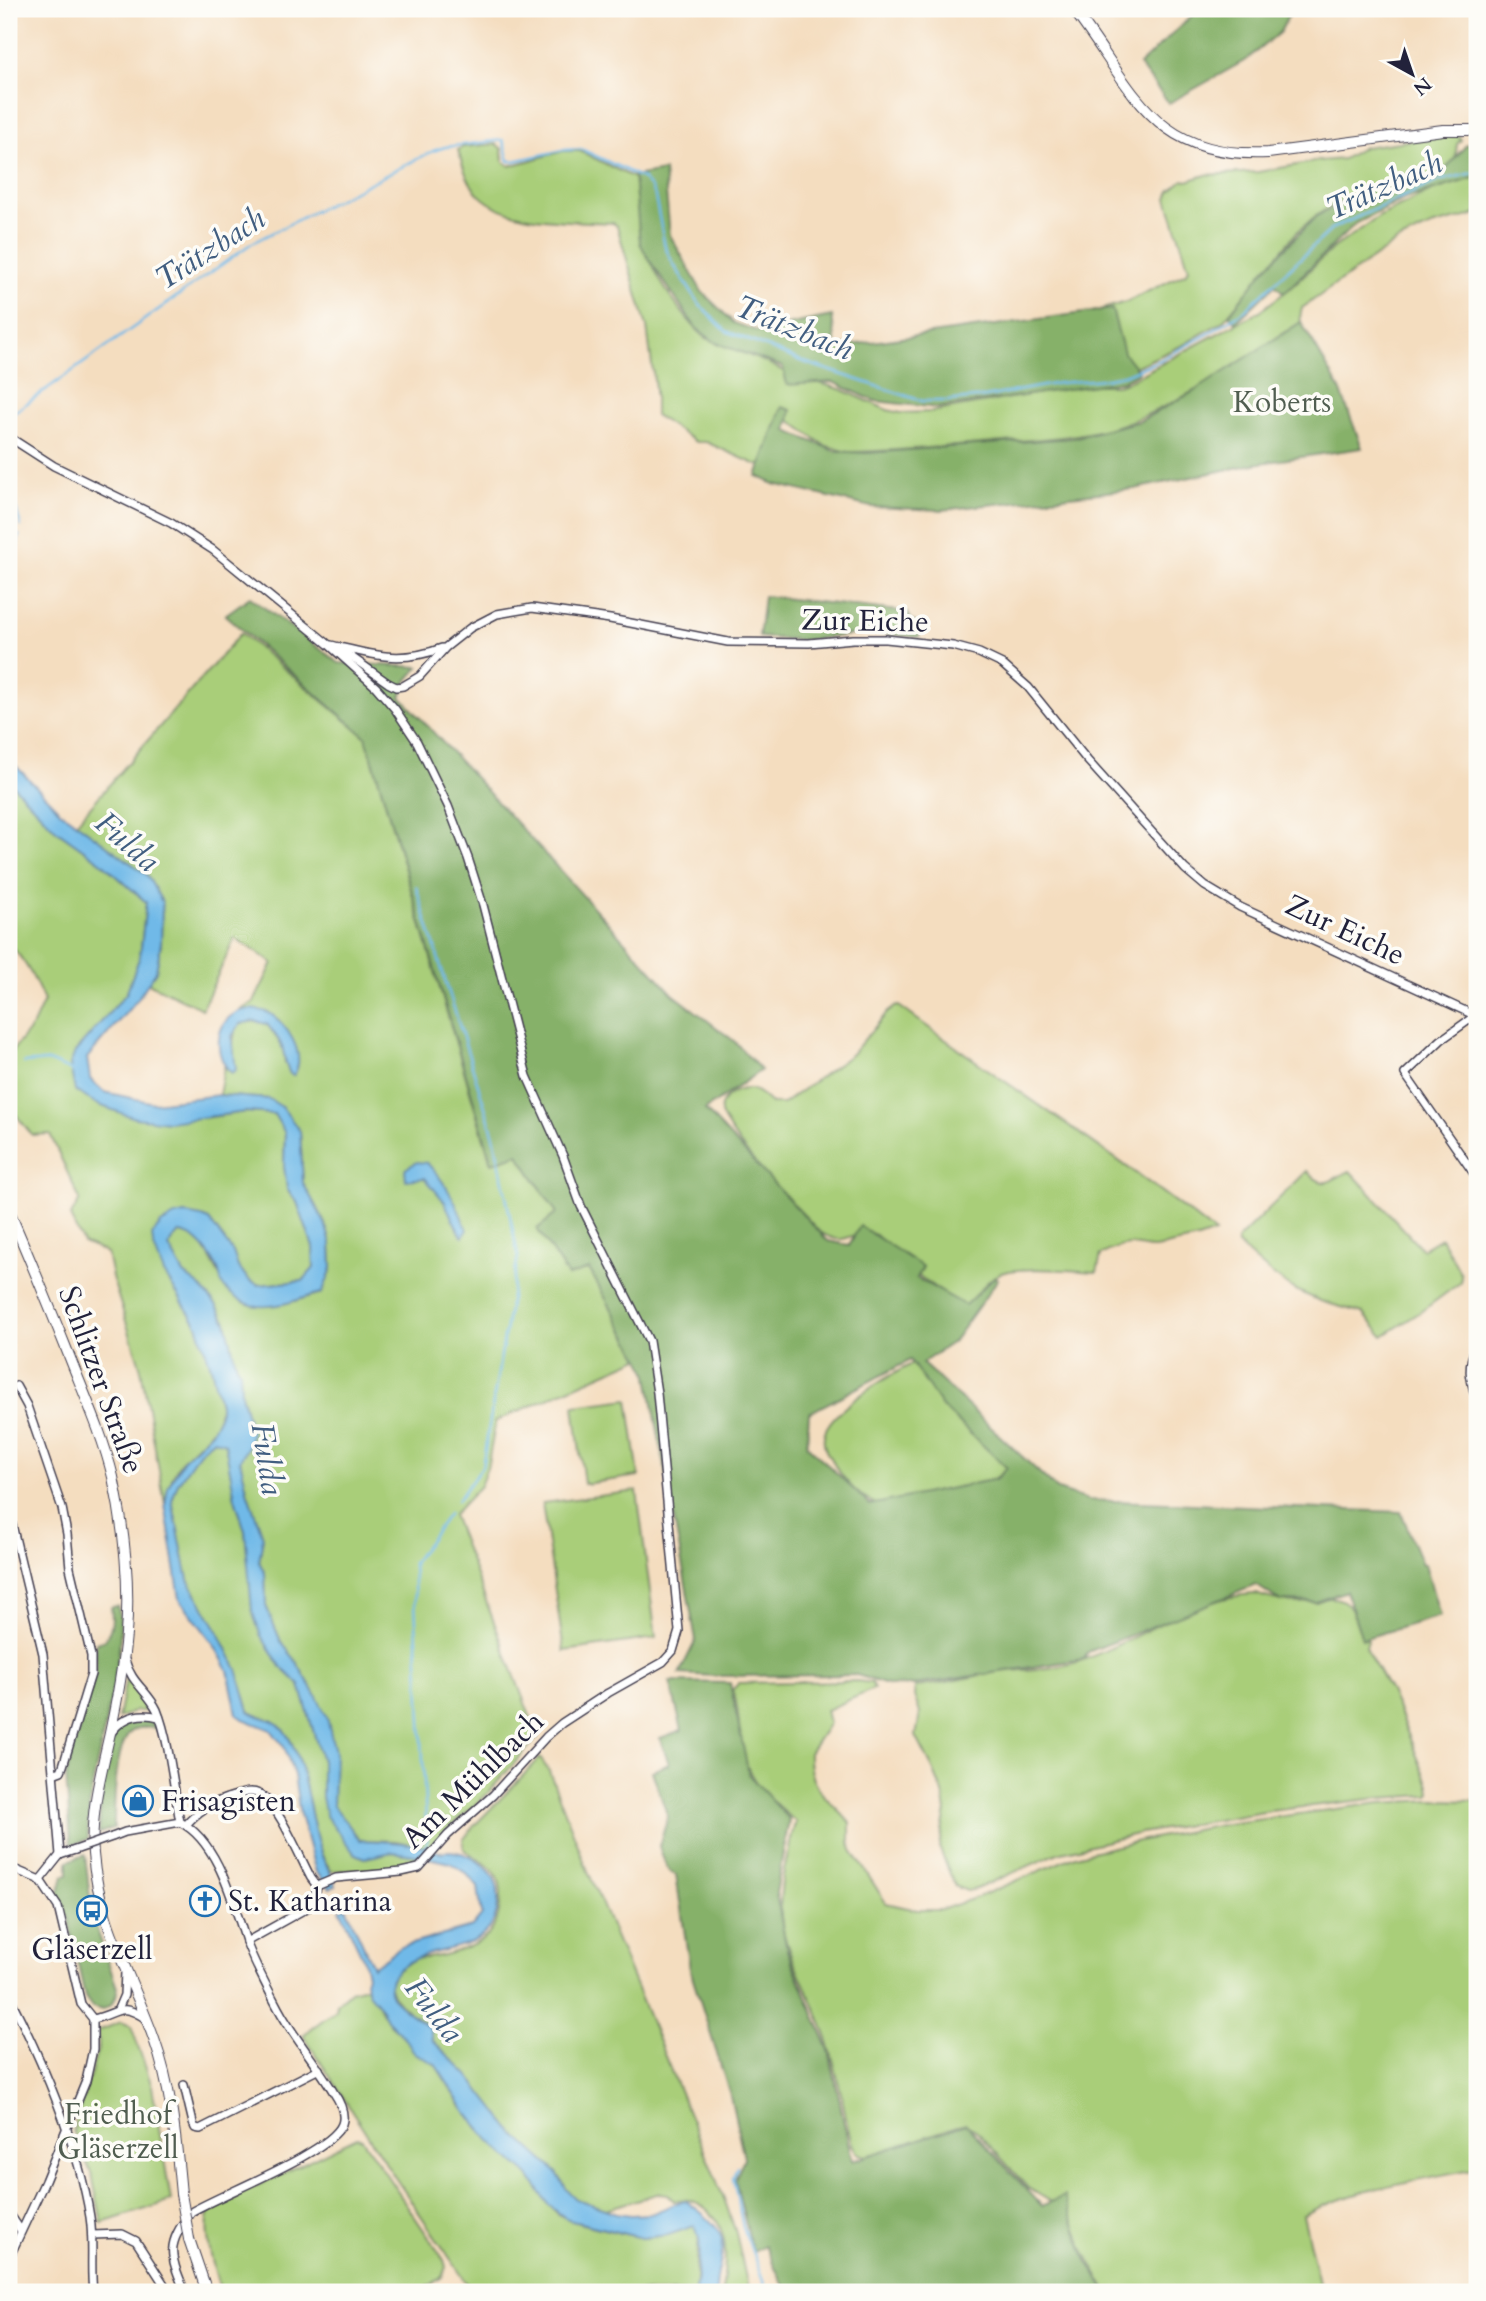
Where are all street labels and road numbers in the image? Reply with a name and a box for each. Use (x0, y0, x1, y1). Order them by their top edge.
street label: Zur Eiche (801, 599, 929, 643)
street label: Zur Eiche (1279, 884, 1411, 976)
street label: Schlitzer Straße (48, 1281, 154, 1479)
street label: Am Mühlbach (393, 1701, 553, 1858)

